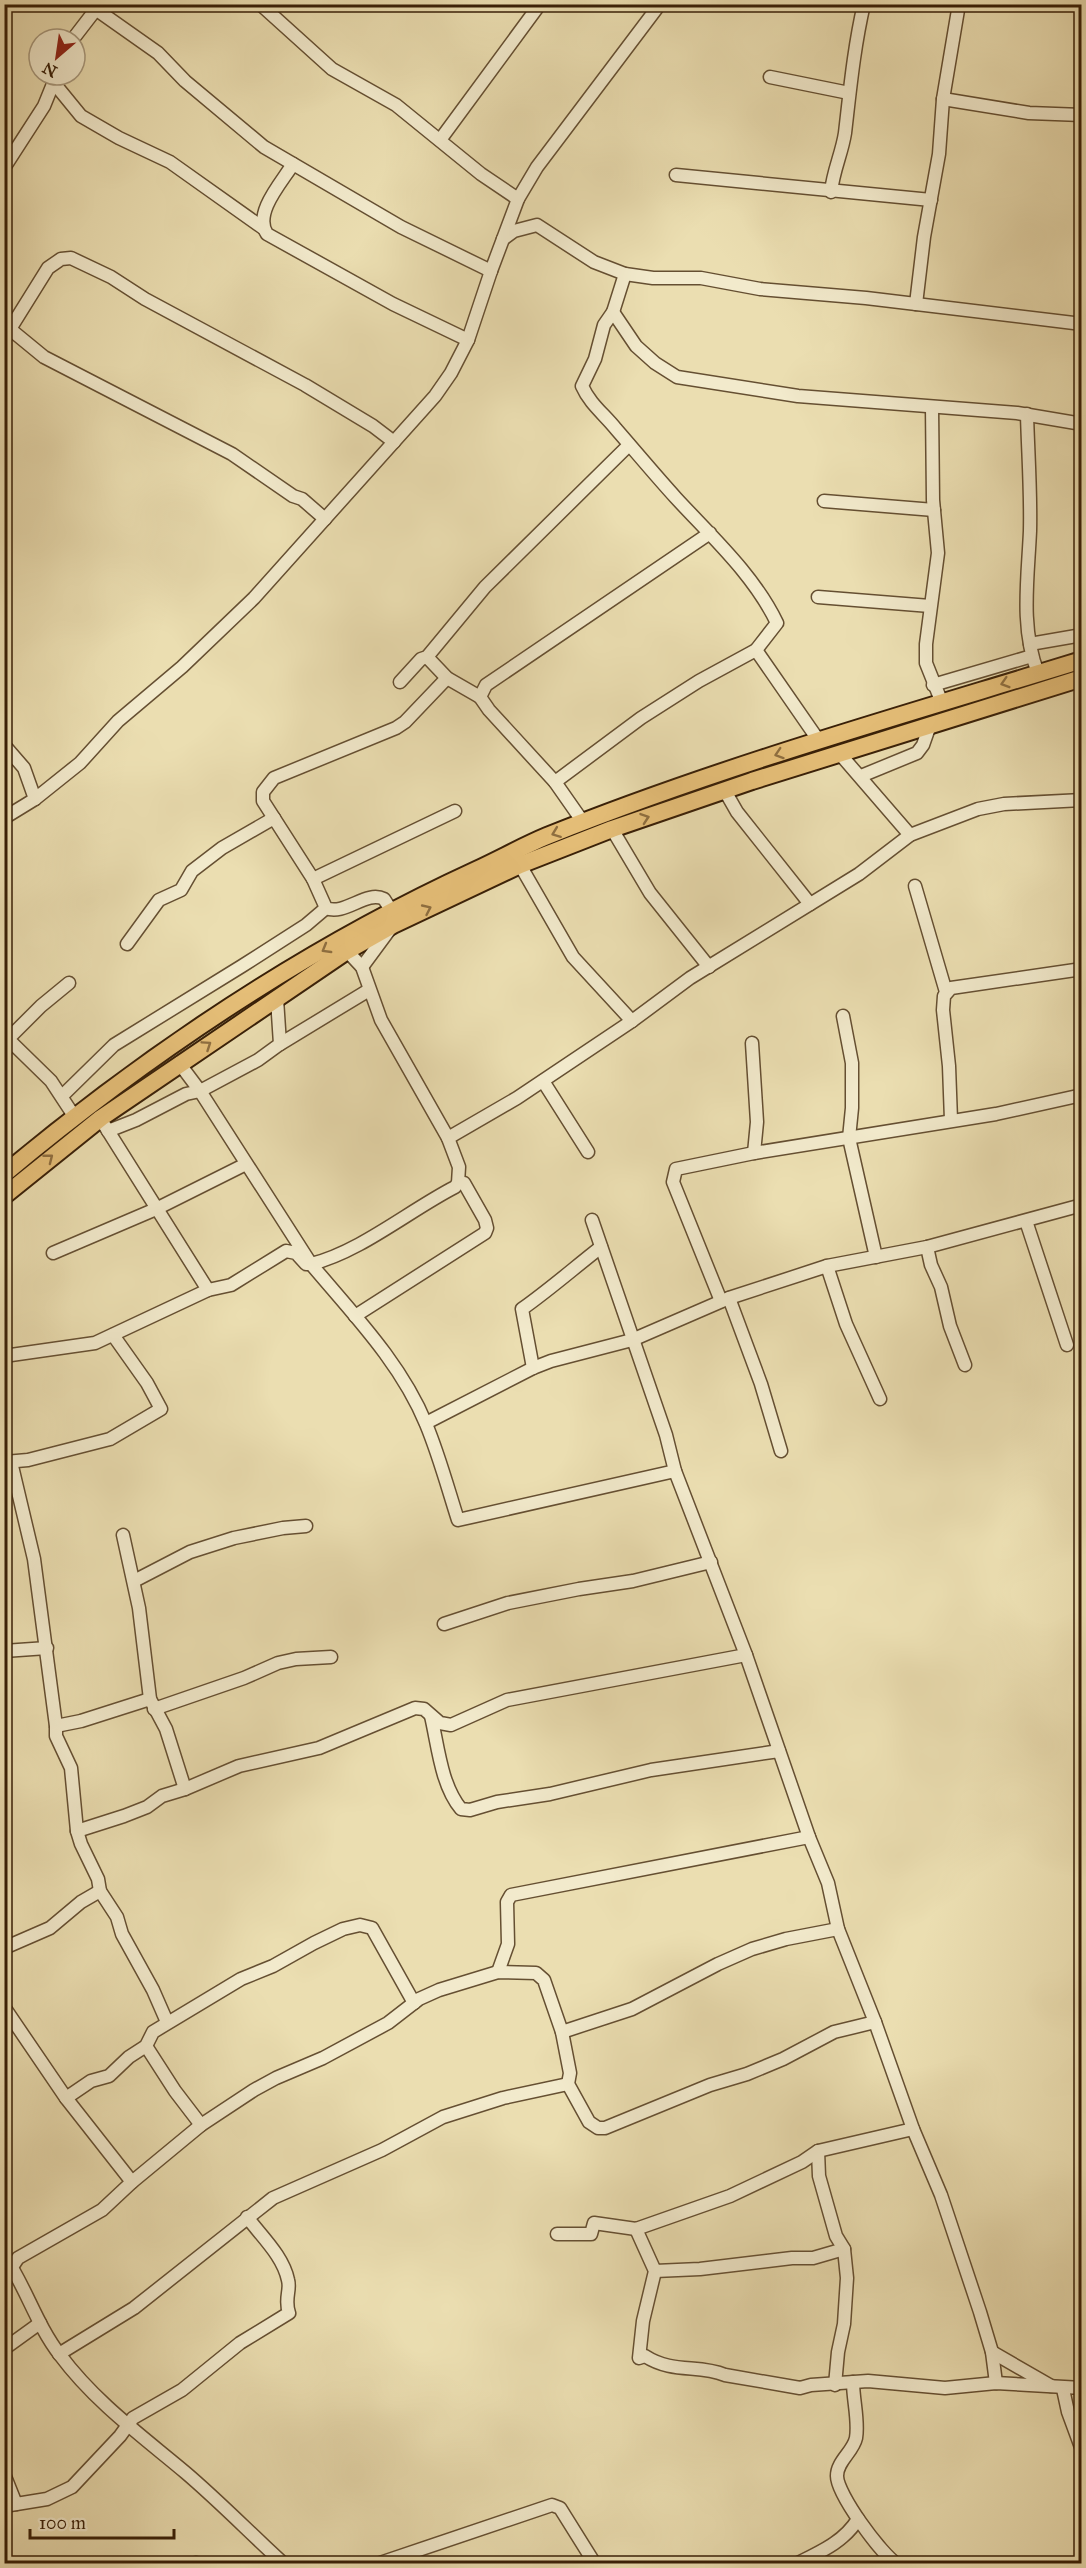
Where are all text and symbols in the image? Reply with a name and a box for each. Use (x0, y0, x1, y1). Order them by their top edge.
north arrow (27, 27, 87, 87)
text: N (39, 58, 61, 81)
one-way arrow (1000, 676, 1011, 688)
one-way arrow (774, 747, 785, 759)
one-way arrow (639, 812, 650, 825)
one-way arrow (551, 826, 562, 838)
one-way arrow (420, 905, 431, 917)
one-way arrow (322, 942, 332, 953)
one-way arrow (201, 1041, 212, 1052)
one-way arrow (42, 1155, 53, 1166)
scale bar (30, 2502, 174, 2540)
text: 100 m (39, 2512, 86, 2534)

